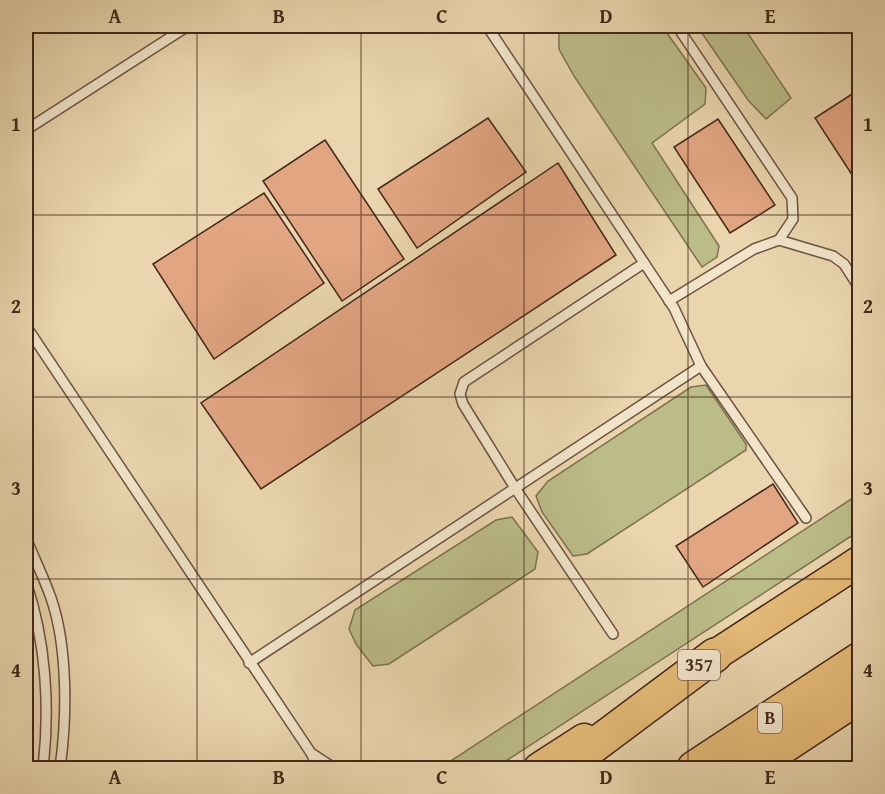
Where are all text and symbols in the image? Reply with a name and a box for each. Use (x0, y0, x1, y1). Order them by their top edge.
text: A (109, 1, 122, 30)
text: B (273, 1, 285, 30)
text: C (436, 1, 448, 30)
text: D (599, 1, 613, 30)
text: E (765, 1, 776, 30)
text: 1 (11, 109, 21, 138)
text: 1 (863, 109, 873, 138)
text: 2 (11, 291, 21, 320)
text: 2 (863, 291, 873, 320)
text: 3 (11, 473, 21, 502)
text: 3 (863, 473, 873, 502)
road number: 357 (678, 650, 720, 680)
text: 4 (11, 655, 21, 684)
text: 4 (863, 655, 873, 684)
road number: B (758, 703, 782, 733)
text: A (109, 762, 122, 791)
text: B (273, 762, 285, 791)
text: C (436, 762, 448, 791)
text: D (599, 762, 613, 791)
text: E (765, 762, 776, 791)

